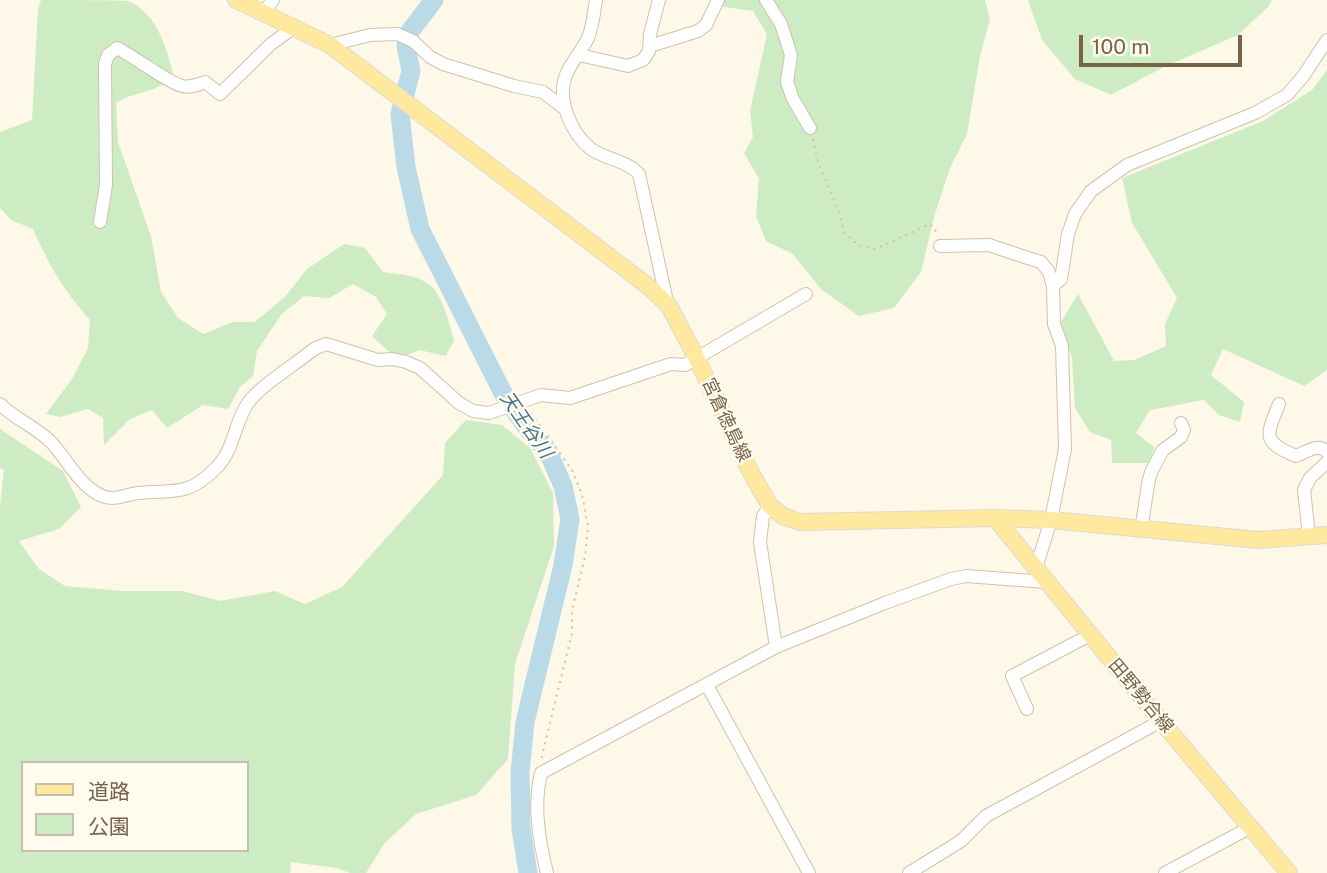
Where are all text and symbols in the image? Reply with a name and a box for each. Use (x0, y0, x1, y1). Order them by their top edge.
scale bar (1082, 21, 1245, 65)
text: 100 m (1092, 34, 1149, 59)
street label: 宮倉徳島線 (697, 375, 755, 465)
water label: 天王谷川 (495, 387, 557, 463)
street label: 田野勢合線 (1104, 655, 1178, 737)
legend (21, 761, 248, 852)
text: 道路 (88, 779, 130, 804)
text: 公園 (88, 814, 130, 839)

